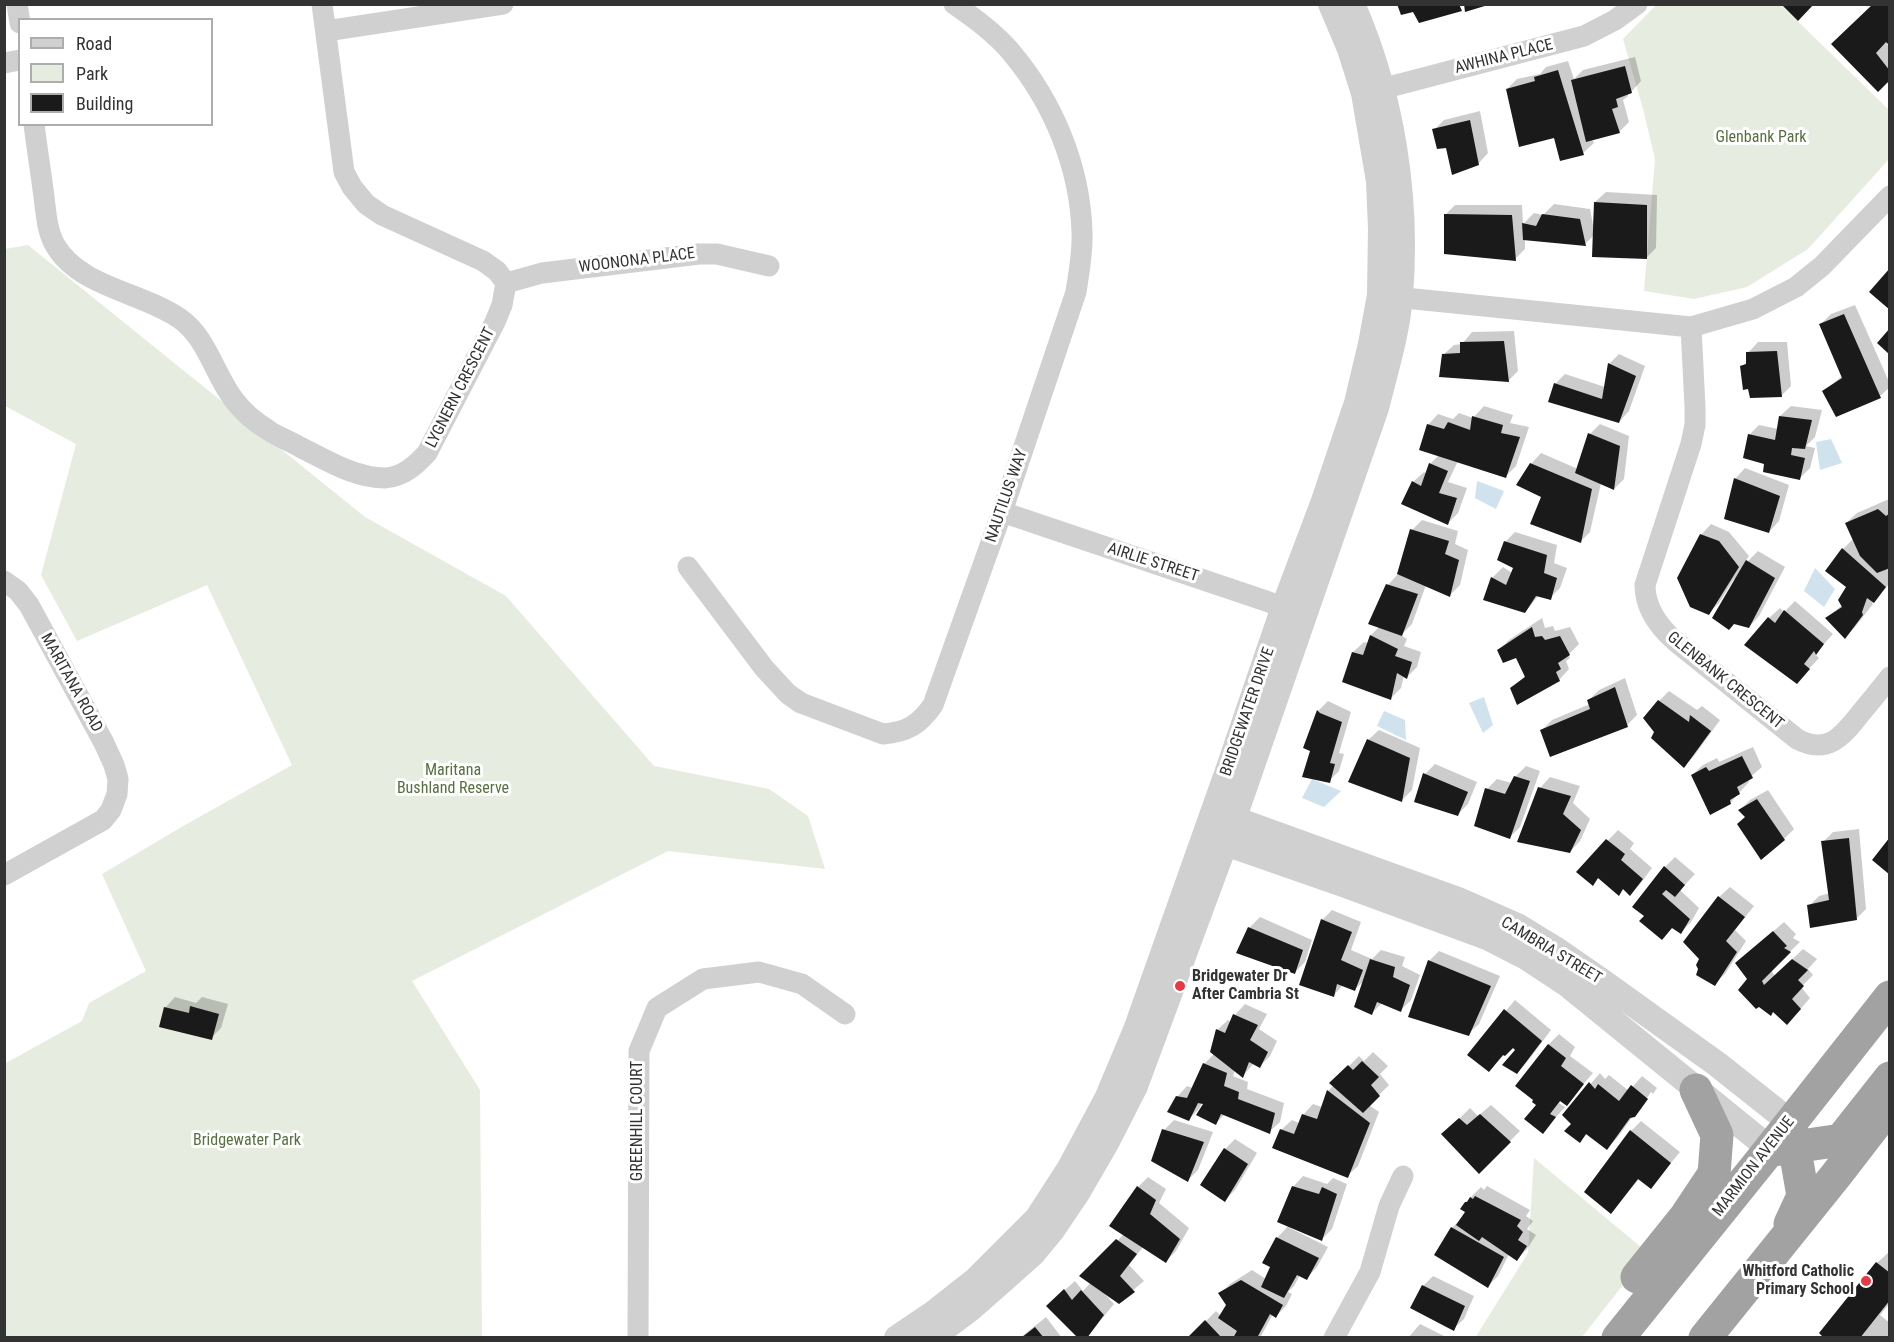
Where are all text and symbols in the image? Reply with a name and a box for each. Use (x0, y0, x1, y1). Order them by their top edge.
legend (18, 18, 213, 126)
text: Road (76, 33, 112, 54)
street label: AWHINA PLACE (1453, 36, 1555, 78)
text: Park (76, 63, 108, 84)
text: Building (76, 93, 133, 114)
park label: Glenbank Park (1715, 128, 1807, 148)
street label: WOONONA PLACE (578, 244, 696, 278)
street label: LYGNERN CRESCENT (422, 325, 500, 451)
street label: NAUTILUS WAY (982, 447, 1032, 545)
street label: AIRLIE STREET (1105, 539, 1201, 587)
street label: GLENBANK CRESCENT (1663, 628, 1787, 734)
street label: MARITANA ROAD (36, 630, 106, 736)
street label: BRIDGEWATER DRIVE (1217, 645, 1279, 779)
park label: Maritana Bushland Reserve (397, 761, 509, 799)
street label: CAMBRIA STREET (1497, 913, 1605, 989)
place label: Bridgewater Dr After Cambria St (1192, 967, 1299, 1005)
marker: Bridgewater Dr After Cambria St (1173, 979, 1187, 993)
street label: GREENHILL COURT (628, 1061, 648, 1181)
street label: MARMION AVENUE (1709, 1113, 1799, 1221)
park label: Bridgewater Park (193, 1131, 301, 1151)
place label: Whitford Catholic Primary School (1742, 1262, 1854, 1300)
marker: Whitford Catholic Primary School (1859, 1274, 1873, 1288)

